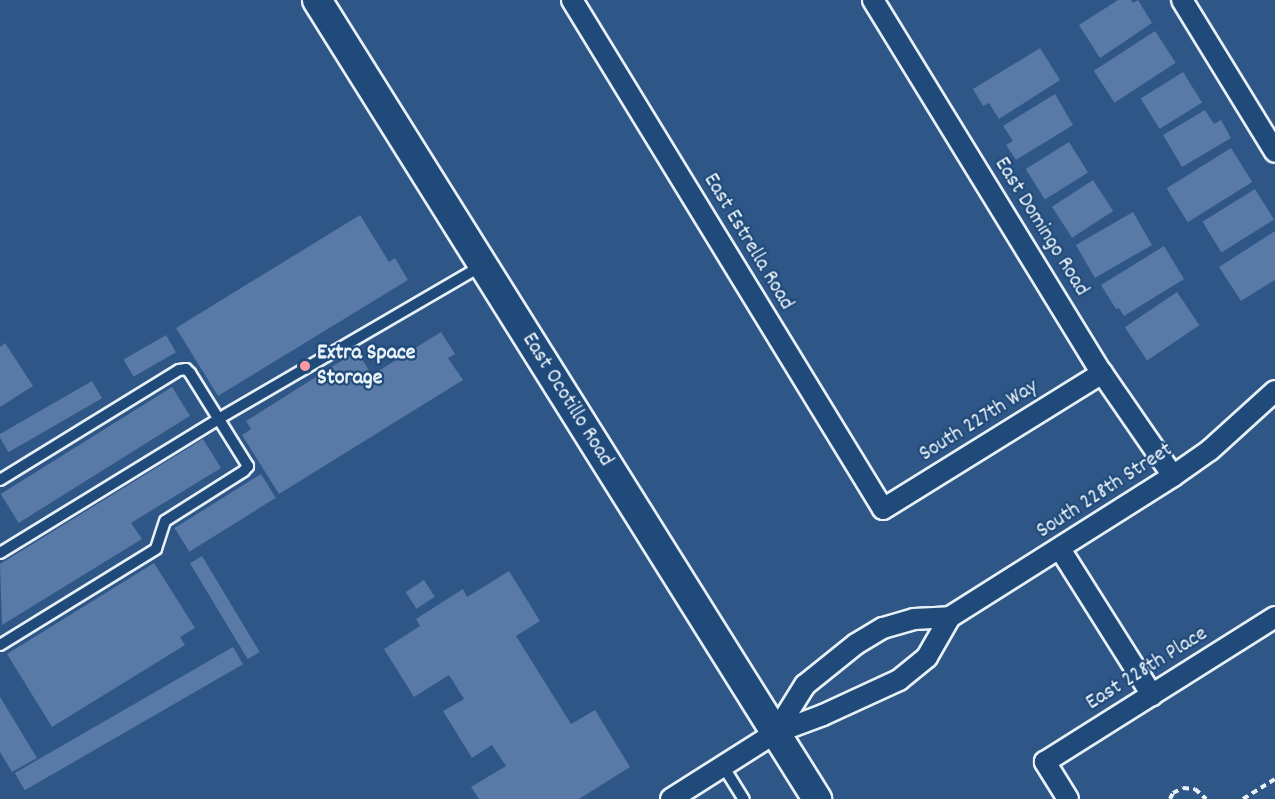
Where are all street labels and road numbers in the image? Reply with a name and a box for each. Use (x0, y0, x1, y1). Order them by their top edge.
street label: East Domingo Road (988, 153, 1094, 301)
street label: East Estrella Road (697, 169, 799, 315)
street label: East Ocotillo Road (515, 328, 619, 472)
street label: South 227th Way (915, 374, 1043, 468)
street label: South 228th Street (1032, 437, 1178, 545)
street label: East 228th Place (1081, 621, 1213, 717)

